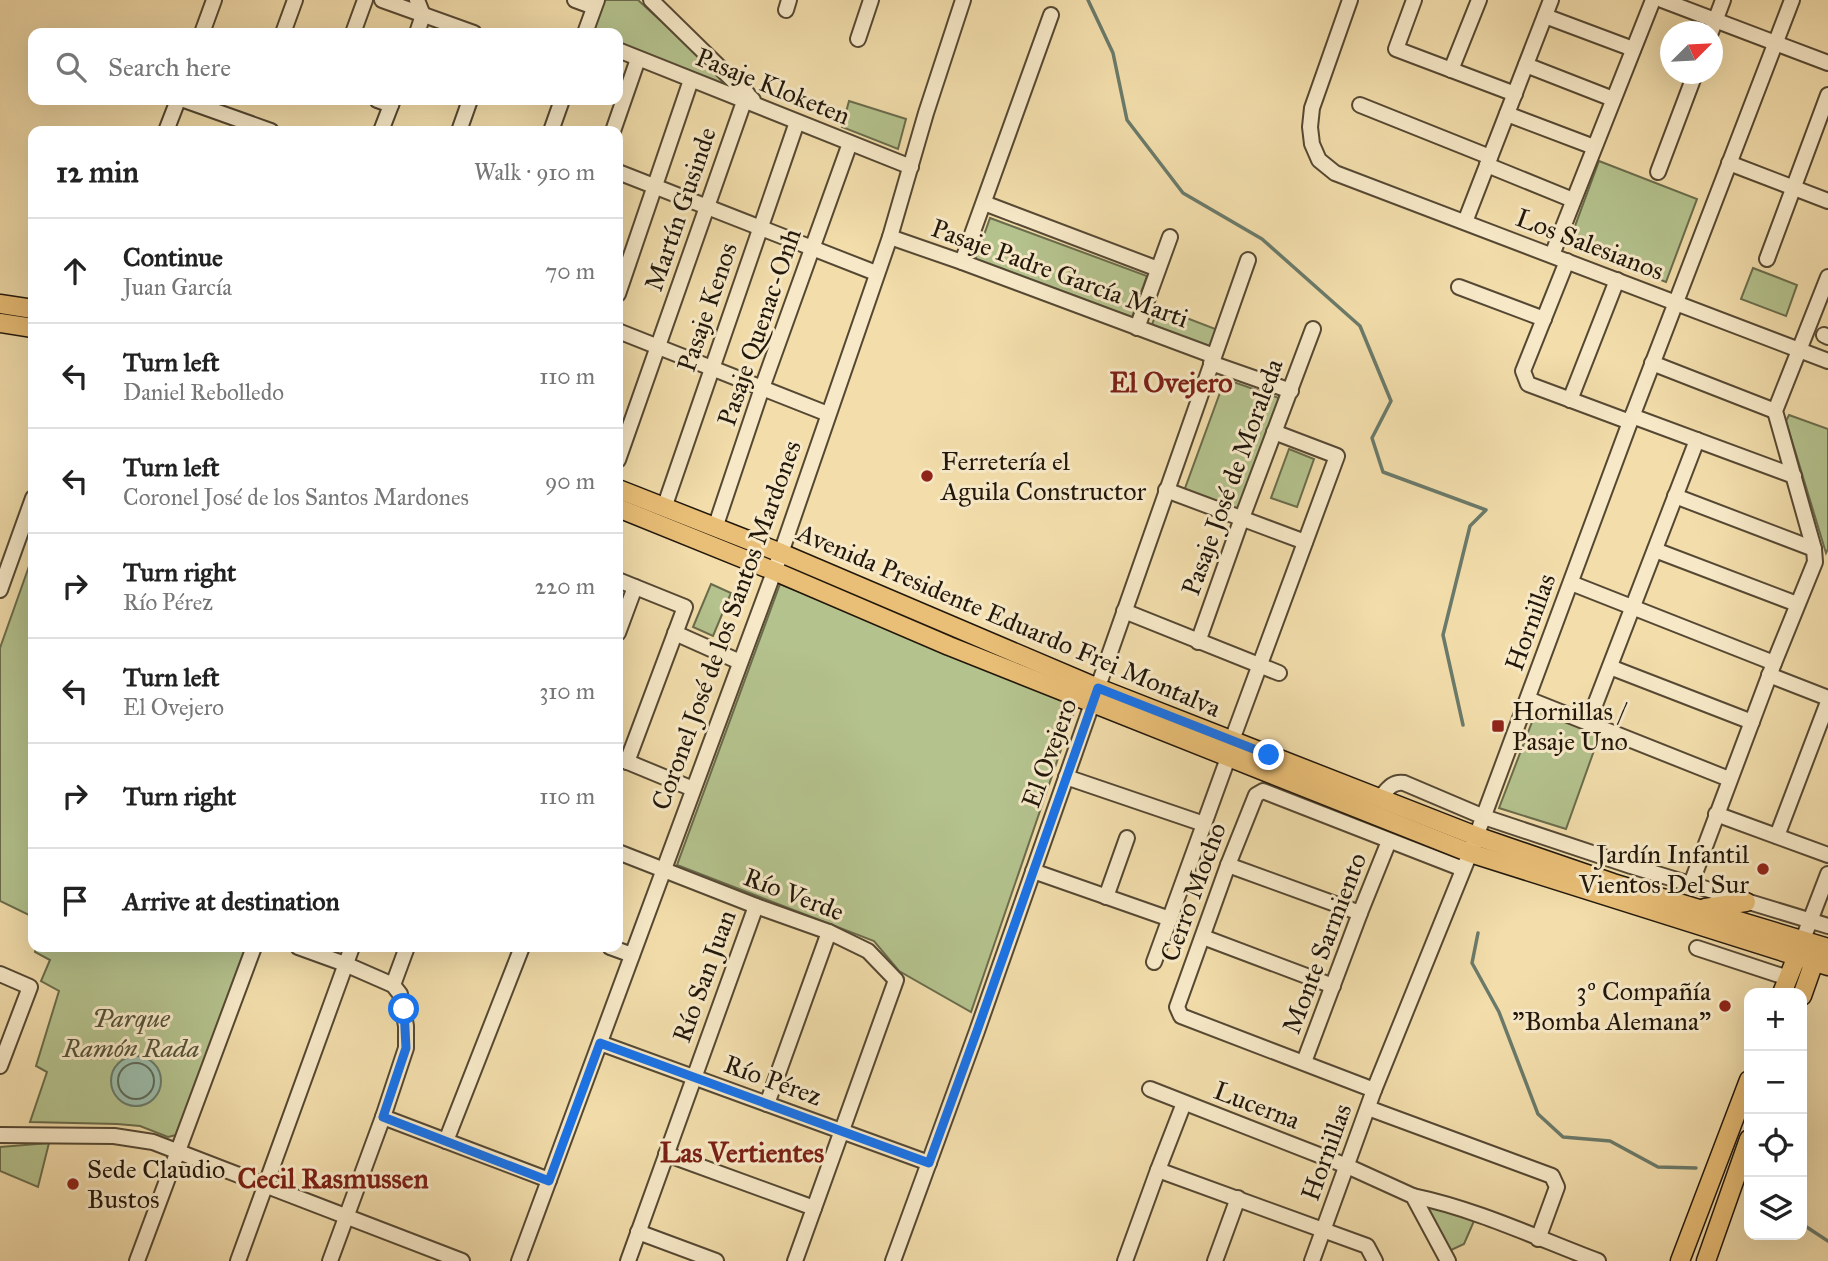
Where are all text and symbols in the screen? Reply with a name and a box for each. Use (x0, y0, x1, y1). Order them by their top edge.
north arrow (1660, 21, 1723, 84)
search box (28, 28, 623, 105)
street label: Pasaje Kloketen (691, 40, 855, 132)
icon: search (52, 48, 90, 86)
text: Search here (108, 51, 231, 83)
street label: Martín Gusinde (637, 123, 723, 295)
text: 12 min (56, 154, 139, 190)
text: Walk · 910 m (474, 158, 595, 186)
street label: Los Salesianos (1512, 201, 1668, 287)
street label: Pasaje Padre García Marti (927, 212, 1193, 334)
street label: Pasaje Quenac-Onh (710, 224, 808, 430)
street label: Pasaje Kenos (670, 238, 744, 376)
text: Continue (123, 241, 223, 273)
icon: ahead (56, 252, 94, 290)
text: 70 m (545, 257, 595, 285)
text: Juan García (123, 273, 232, 301)
text: Turn left (123, 346, 219, 378)
street label: Pasaje José de Moraleda (1174, 354, 1290, 600)
icon: left (56, 357, 94, 395)
text: 110 m (539, 362, 595, 390)
district label: El Ovejero (1110, 365, 1232, 400)
text: Daniel Rebolledo (123, 378, 284, 406)
street label: Coronel José de los Santos Mardones (644, 436, 808, 814)
place label: Ferretería el Aguila Constructor (940, 445, 1146, 507)
text: Turn left (123, 451, 219, 483)
icon: left (56, 462, 94, 500)
text: 90 m (545, 467, 595, 495)
marker: Ferretería el Aguila Constructor (919, 468, 935, 484)
text: Coronel José de los Santos Mardones (123, 483, 469, 511)
street label: Avenida Presidente Eduardo Frei Montalva (791, 516, 1226, 724)
text: Turn right (123, 556, 236, 588)
icon: right (56, 567, 94, 605)
street label: Hornillas (1498, 569, 1562, 675)
text: 220 m (535, 572, 595, 600)
text: Río Pérez (123, 588, 213, 616)
text: Turn left (123, 661, 219, 693)
icon: left (56, 672, 94, 710)
text: 310 m (539, 677, 595, 705)
text: El Ovejero (123, 693, 224, 721)
street label: El Ovejero (1014, 694, 1084, 812)
place label: Hornillas / Pasaje Uno (1512, 695, 1628, 757)
marker: Hornillas / Pasaje Uno (1490, 718, 1506, 734)
route end (1253, 739, 1284, 770)
icon: right (56, 777, 94, 815)
text: Turn right (123, 780, 236, 812)
text: 110 m (539, 782, 595, 810)
street label: Cerro Mocho (1153, 818, 1233, 966)
place label: Jardín Infantil Vientos Del Sur (1578, 838, 1749, 900)
street label: Monte Sarmiento (1275, 848, 1373, 1038)
street label: Río Verde (739, 860, 849, 928)
marker: Jardín Infantil Vientos Del Sur (1755, 861, 1771, 877)
icon: arrive (56, 882, 94, 920)
text: Arrive at destination (123, 885, 340, 917)
street label: Río San Juan (665, 905, 743, 1047)
place label: 3º Compañía "Bomba Alemana" (1512, 975, 1711, 1037)
map controls (1744, 988, 1807, 1240)
button: + (1744, 988, 1807, 1051)
route start (388, 993, 419, 1024)
marker: 3º Compañía "Bomba Alemana" (1717, 998, 1733, 1014)
park label: Parque Ramón Rada (62, 1002, 199, 1064)
street label: Río Pérez (720, 1048, 826, 1112)
button: − (1744, 1051, 1807, 1114)
street label: Lucerna (1209, 1074, 1305, 1136)
street label: Hornillas (1294, 1099, 1358, 1205)
button: locate (1744, 1114, 1807, 1177)
district label: Las Vertientes (660, 1135, 824, 1170)
place label: Sede Claudio Bustos (87, 1153, 225, 1215)
district label: Cecil Rasmussen (237, 1161, 429, 1196)
marker: Sede Claudio Bustos (65, 1176, 81, 1192)
button: layers (1744, 1177, 1807, 1240)

